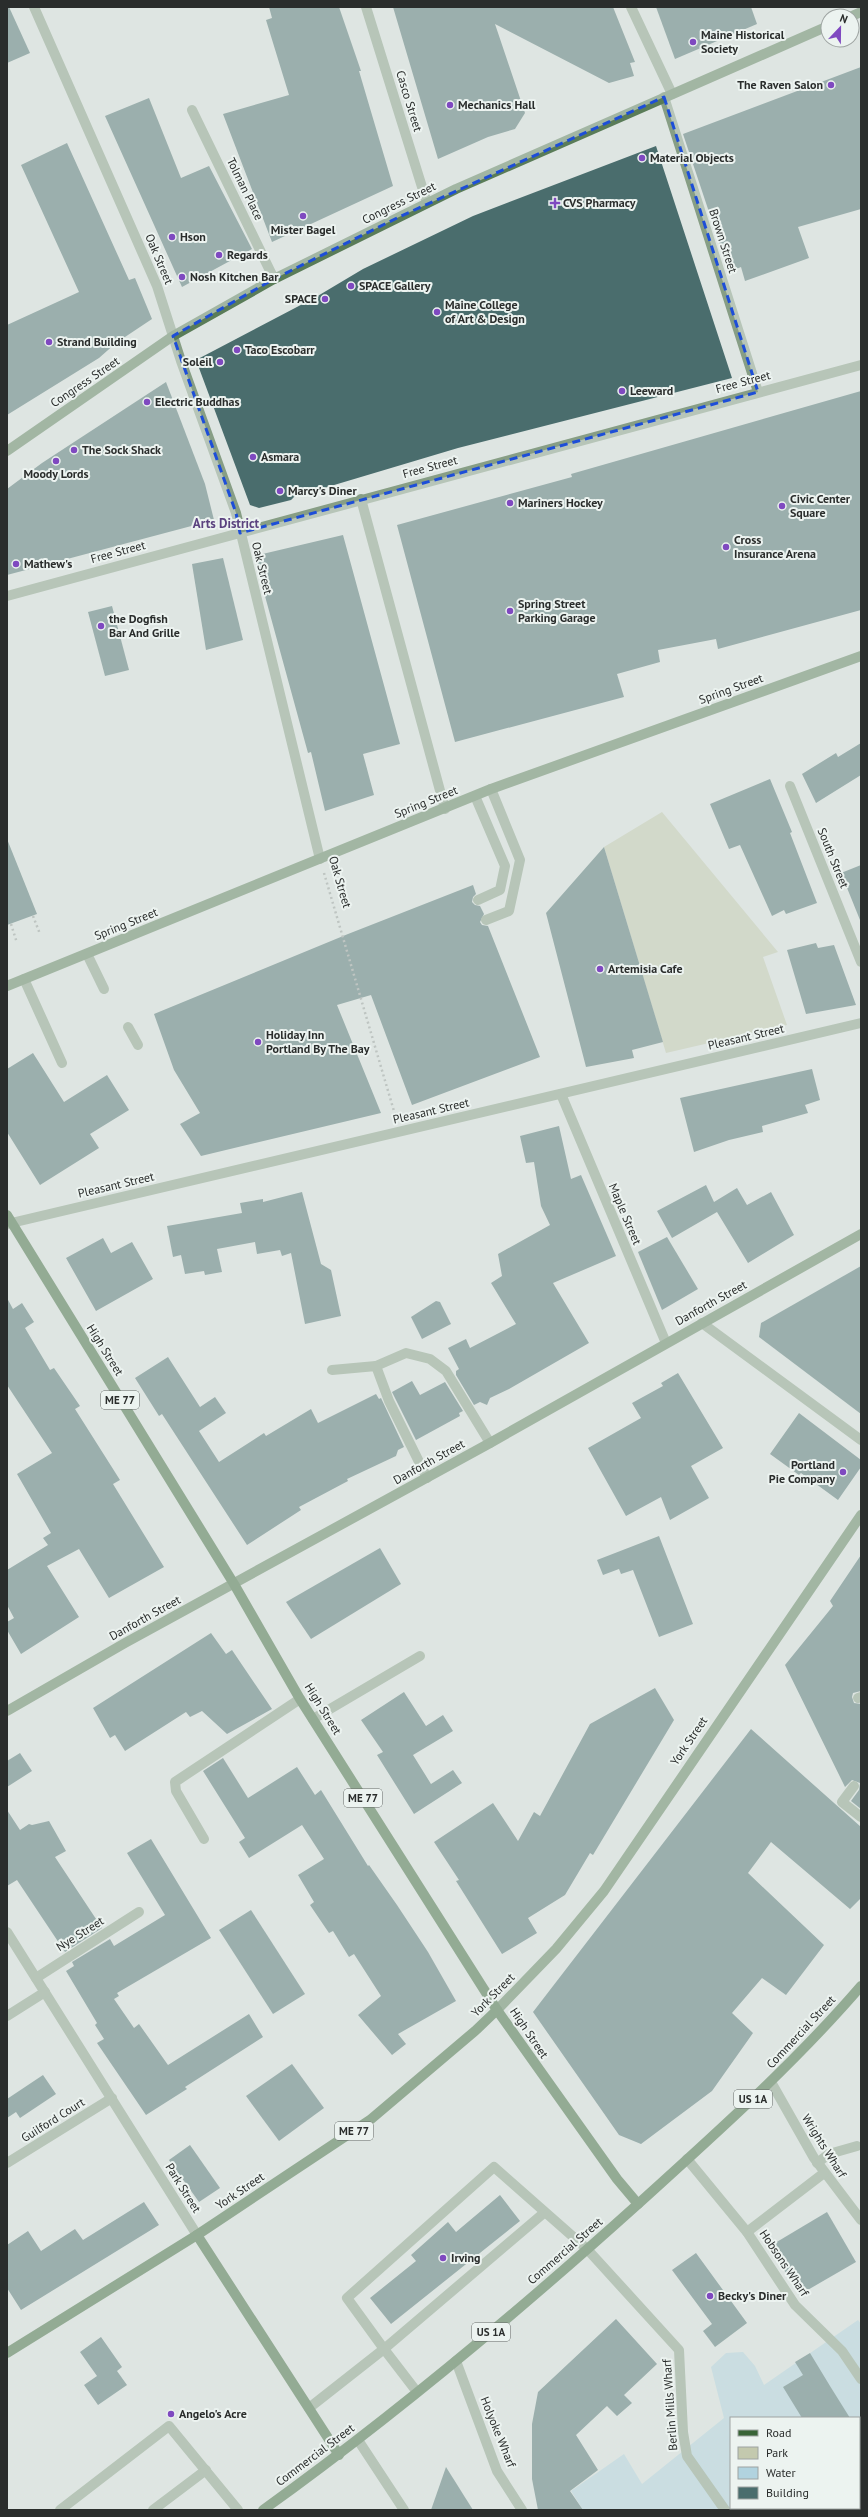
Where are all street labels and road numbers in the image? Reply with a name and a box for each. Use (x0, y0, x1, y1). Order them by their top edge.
street label: Casco Street (393, 69, 426, 133)
street label: Tolman Place (224, 155, 267, 223)
street label: Congress Street (360, 178, 438, 227)
street label: Brown Street (706, 207, 741, 275)
street label: Oak Street (142, 231, 177, 286)
street label: Congress Street (47, 353, 122, 410)
street label: Free Street (714, 367, 772, 396)
street label: Free Street (401, 452, 459, 481)
street label: Free Street (89, 537, 147, 566)
street label: Oak Street (249, 540, 276, 596)
street label: Spring Street (697, 670, 765, 707)
street label: Spring Street (392, 782, 460, 821)
street label: South Street (815, 825, 852, 890)
street label: Oak Street (326, 854, 355, 910)
street label: Spring Street (92, 904, 160, 943)
street label: Pleasant Street (706, 1020, 785, 1053)
street label: Pleasant Street (391, 1094, 470, 1127)
street label: Pleasant Street (76, 1168, 155, 1201)
street label: Maple Street (606, 1181, 645, 1247)
street label: Danforth Street (672, 1277, 749, 1328)
street label: High Street (84, 1321, 127, 1378)
road number: ME 77 (101, 1391, 139, 1409)
street label: Danforth Street (390, 1436, 467, 1487)
street label: Danforth Street (106, 1592, 183, 1643)
street label: High Street (302, 1680, 345, 1737)
street label: York Street (667, 1714, 710, 1768)
road number: ME 77 (344, 1789, 382, 1807)
street label: Nye Street (53, 1913, 106, 1954)
street label: York Street (468, 1970, 518, 2020)
street label: Commercial Street (763, 1992, 838, 2071)
street label: High Street (507, 2004, 552, 2061)
road number: US 1A (734, 2090, 772, 2108)
street label: Guilford Court (18, 2094, 87, 2145)
street label: Wrights Wharf (799, 2111, 851, 2181)
road number: ME 77 (335, 2122, 373, 2140)
street label: Park Street (162, 2160, 205, 2215)
street label: York Street (213, 2169, 267, 2212)
street label: Commercial Street (524, 2214, 605, 2287)
street label: Hobsons Wharf (757, 2226, 813, 2300)
road number: US 1A (472, 2323, 510, 2341)
street label: Berlin Mills Wharf (659, 2358, 680, 2451)
street label: Holyoke Wharf (477, 2394, 520, 2470)
street label: Commercial Street (272, 2420, 357, 2489)

